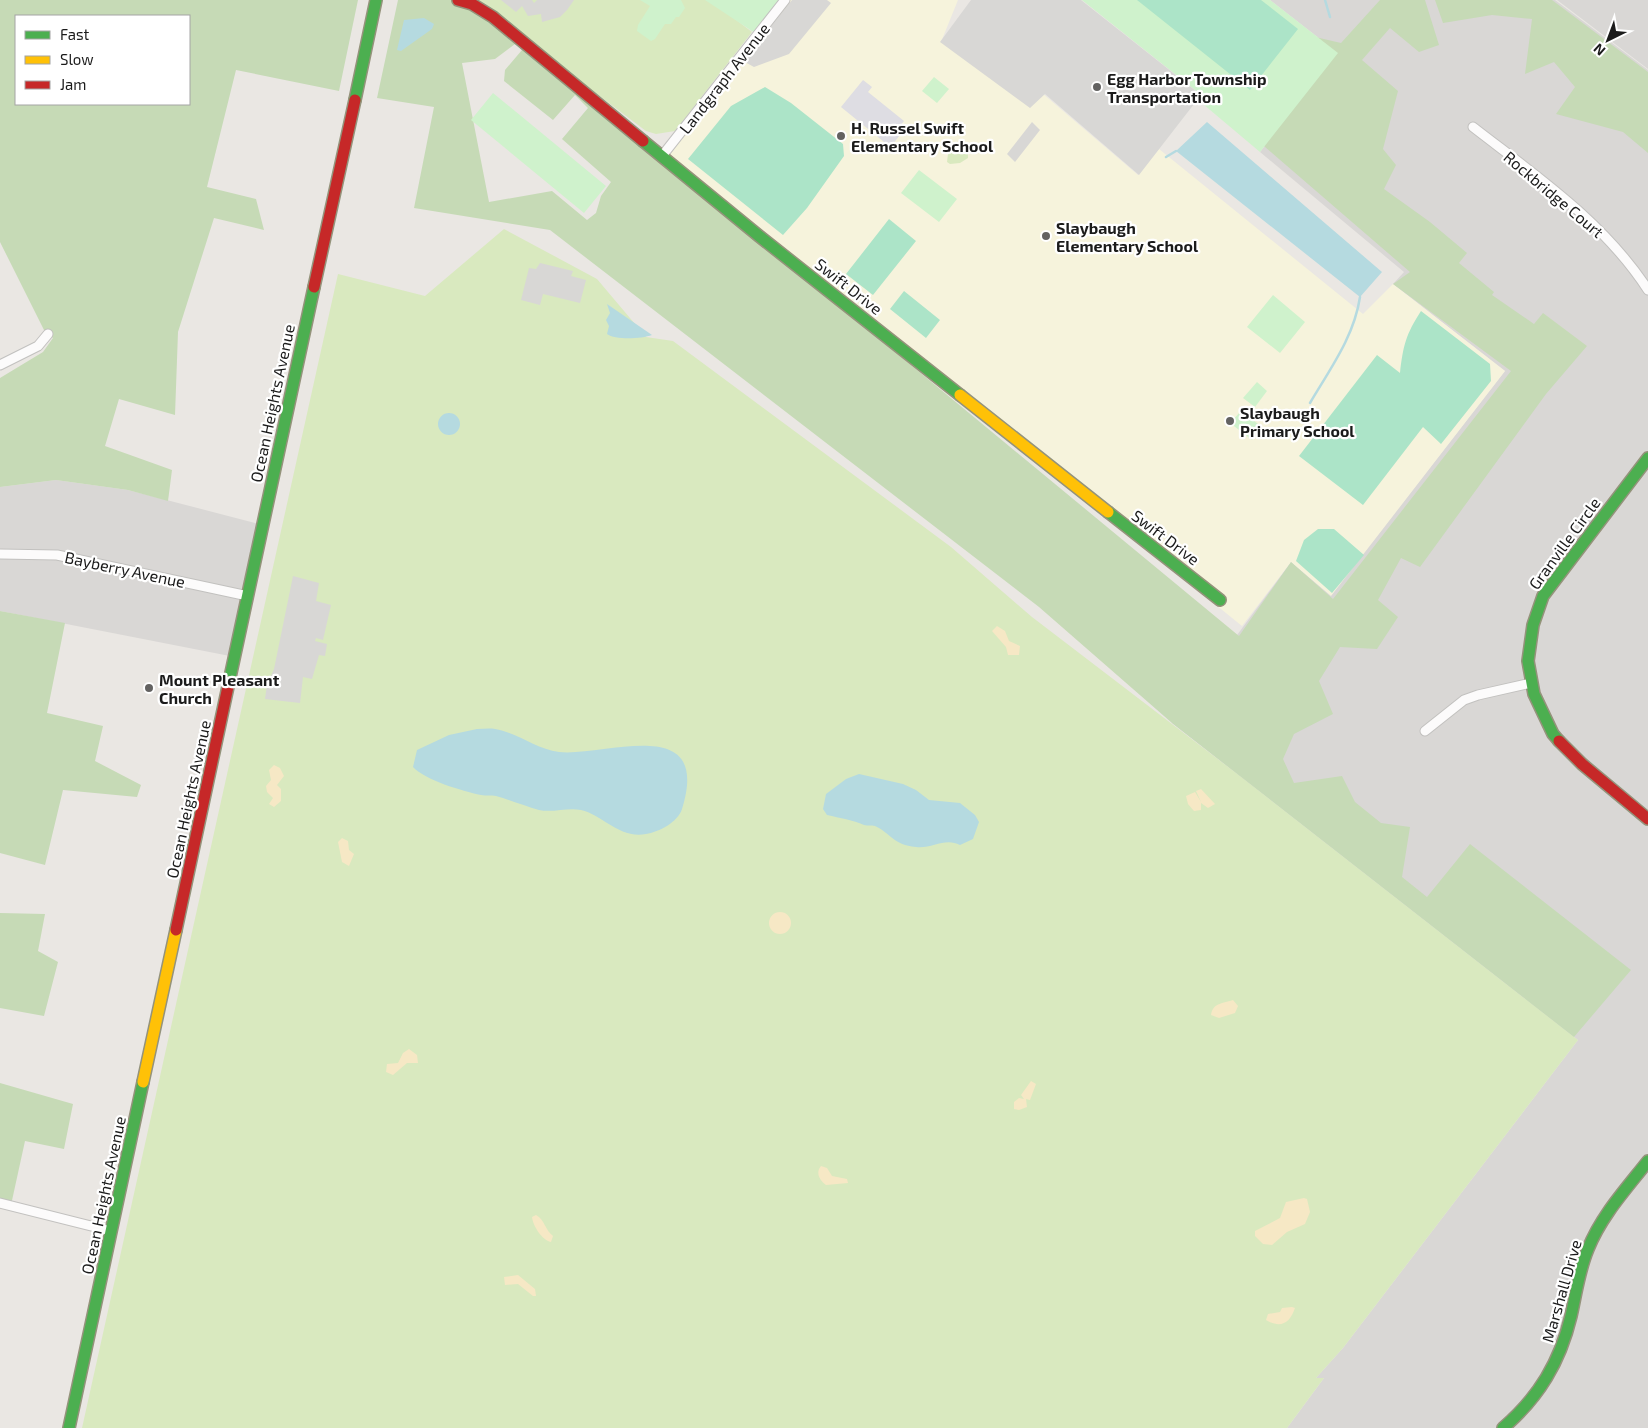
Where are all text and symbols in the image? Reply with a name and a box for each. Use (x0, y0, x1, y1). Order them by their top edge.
legend (15, 15, 190, 105)
north arrow (1583, 15, 1633, 65)
street label: Landgraph Avenue (675, 19, 773, 137)
text: Fast (60, 25, 90, 43)
text: N (1590, 40, 1608, 60)
text: Slow (60, 50, 94, 68)
place label: Egg Harbor Township Transportation (1107, 69, 1267, 106)
text: Jam (60, 75, 86, 93)
marker: Egg Harbor Township Transportation (1091, 81, 1103, 93)
place label: H. Russel Swift Elementary School (851, 118, 994, 156)
marker: H. Russel Swift Elementary School (835, 130, 847, 142)
street label: Rockbridge Court (1500, 147, 1608, 241)
place label: Slaybaugh Elementary School (1056, 218, 1199, 256)
marker: Slaybaugh Elementary School (1040, 230, 1052, 242)
street label: Swift Drive (812, 254, 886, 318)
street label: Ocean Heights Avenue (246, 322, 298, 484)
place label: Slaybaugh Primary School (1240, 403, 1355, 441)
marker: Slaybaugh Primary School (1224, 415, 1236, 427)
street label: Granville Circle (1524, 493, 1604, 593)
street label: Swift Drive (1128, 505, 1204, 569)
street label: Bayberry Avenue (63, 547, 187, 591)
place label: Mount Pleasant Church (159, 670, 280, 707)
marker: Mount Pleasant Church (143, 682, 155, 694)
street label: Ocean Heights Avenue (162, 718, 214, 880)
street label: Ocean Heights Avenue (77, 1114, 129, 1276)
street label: Marshall Drive (1537, 1237, 1585, 1345)

